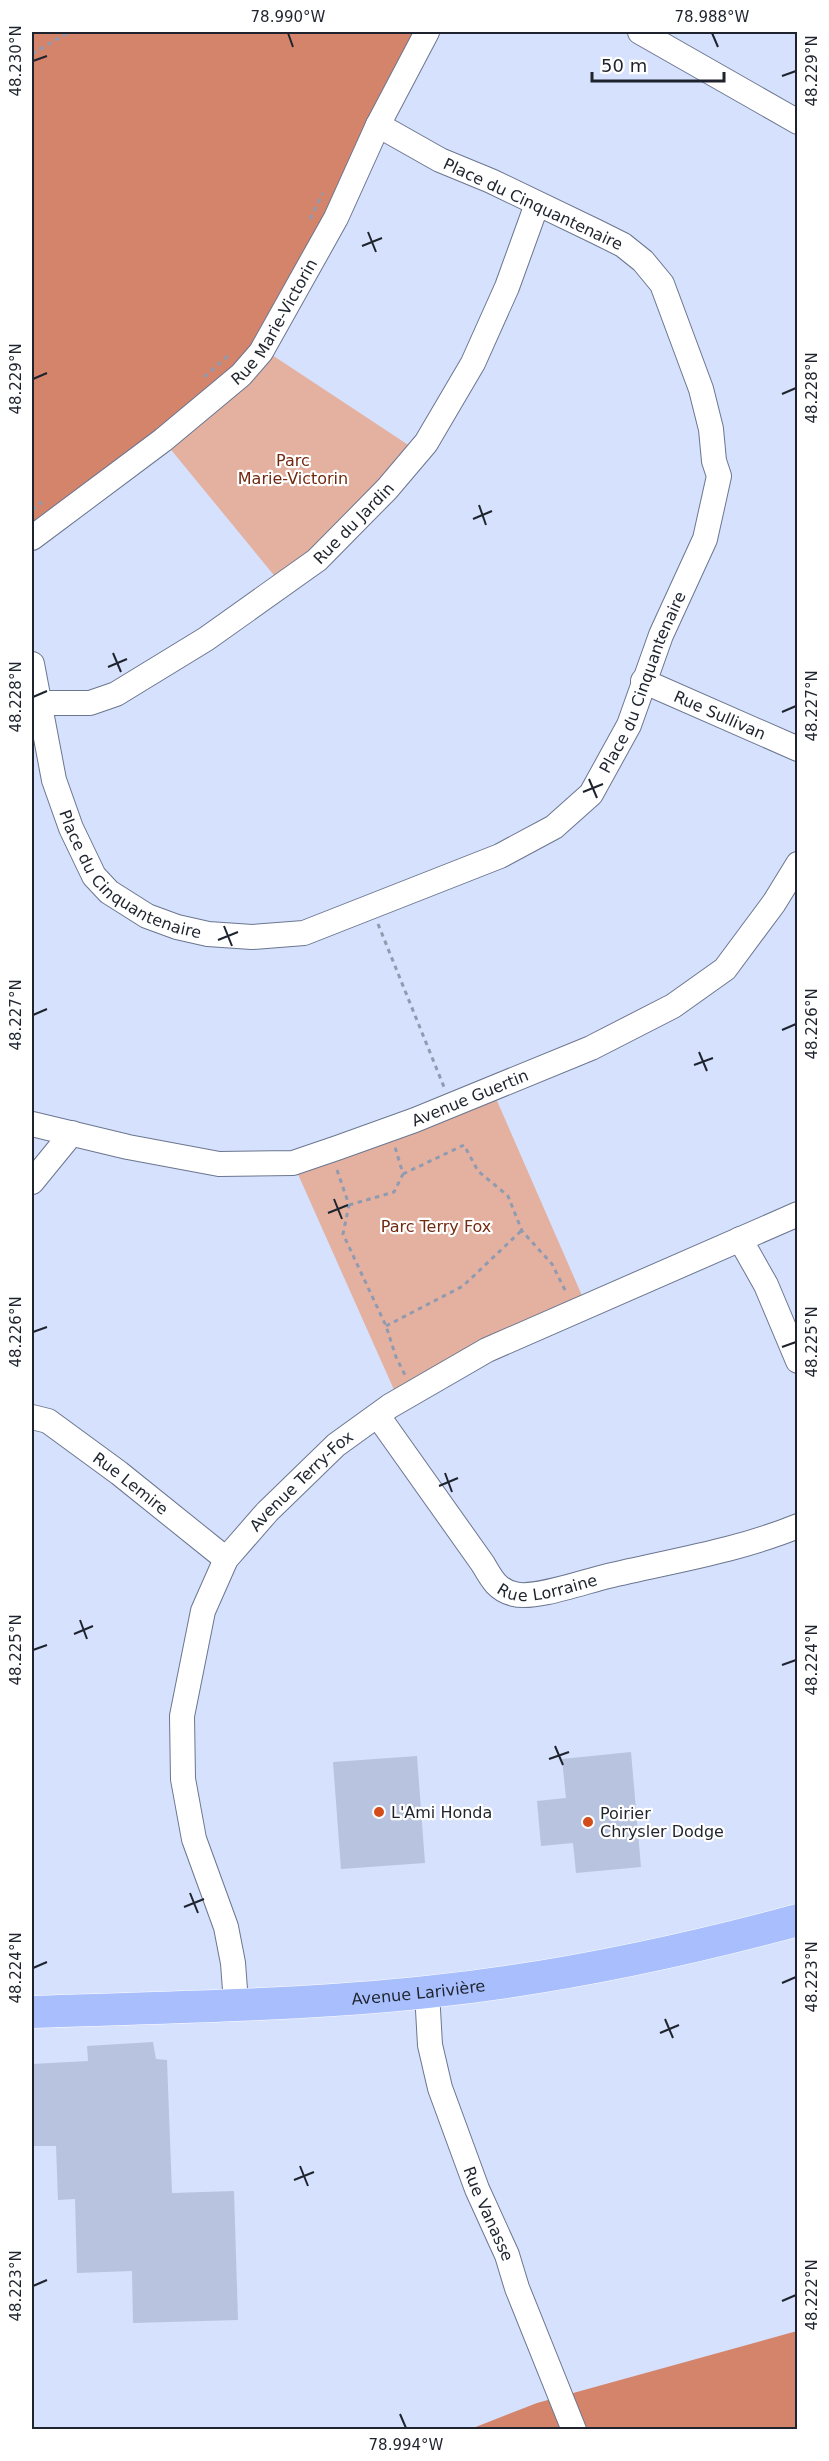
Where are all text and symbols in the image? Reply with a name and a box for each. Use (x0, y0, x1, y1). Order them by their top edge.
text: 78.990°W (251, 8, 326, 26)
text: 78.988°W (675, 8, 750, 26)
text: 48.230°N (7, 25, 25, 97)
text: 48.229°N (803, 35, 821, 107)
scale bar (592, 45, 724, 83)
text: 50 m (601, 55, 647, 76)
street label: Place du Cinquantenaire (440, 154, 626, 254)
street label: Rue Marie-Victorin (227, 255, 321, 389)
text: 48.229°N (7, 343, 25, 415)
text: 48.228°N (803, 352, 821, 424)
park label: Parc Marie-Victorin (238, 451, 348, 488)
street label: Rue du Jardin (309, 479, 398, 568)
street label: Place du Cinquantenaire (595, 588, 689, 776)
text: 48.228°N (7, 661, 25, 733)
text: 48.227°N (803, 670, 821, 742)
street label: Rue Sullivan (671, 686, 769, 743)
street label: Place du Cinquantenaire (56, 807, 203, 942)
text: 48.227°N (7, 979, 25, 1051)
text: 48.226°N (803, 988, 821, 1060)
street label: Avenue Guertin (409, 1065, 531, 1130)
park label: Parc Terry Fox (381, 1217, 491, 1236)
text: 48.226°N (7, 1296, 25, 1368)
text: 48.225°N (803, 1306, 821, 1378)
street label: Avenue Terry-Fox (245, 1427, 357, 1535)
street label: Rue Lemire (90, 1448, 172, 1518)
street label: Rue Lorraine (494, 1570, 599, 1605)
text: 48.225°N (7, 1614, 25, 1686)
text: 48.224°N (803, 1624, 821, 1696)
place label: L'Ami Honda (391, 1803, 492, 1822)
place label: Poirier Chrysler Dodge (600, 1804, 724, 1841)
marker: L'Ami Honda (372, 1805, 386, 1819)
marker: Poirier Chrysler Dodge (581, 1815, 595, 1829)
text: 48.224°N (7, 1932, 25, 2004)
text: 48.223°N (803, 1941, 821, 2013)
street label: Avenue Larivière (351, 1976, 486, 2008)
street label: Rue Vanasse (460, 2164, 518, 2263)
text: 48.223°N (7, 2250, 25, 2322)
text: 48.222°N (803, 2259, 821, 2331)
text: 78.994°W (369, 2436, 444, 2454)

